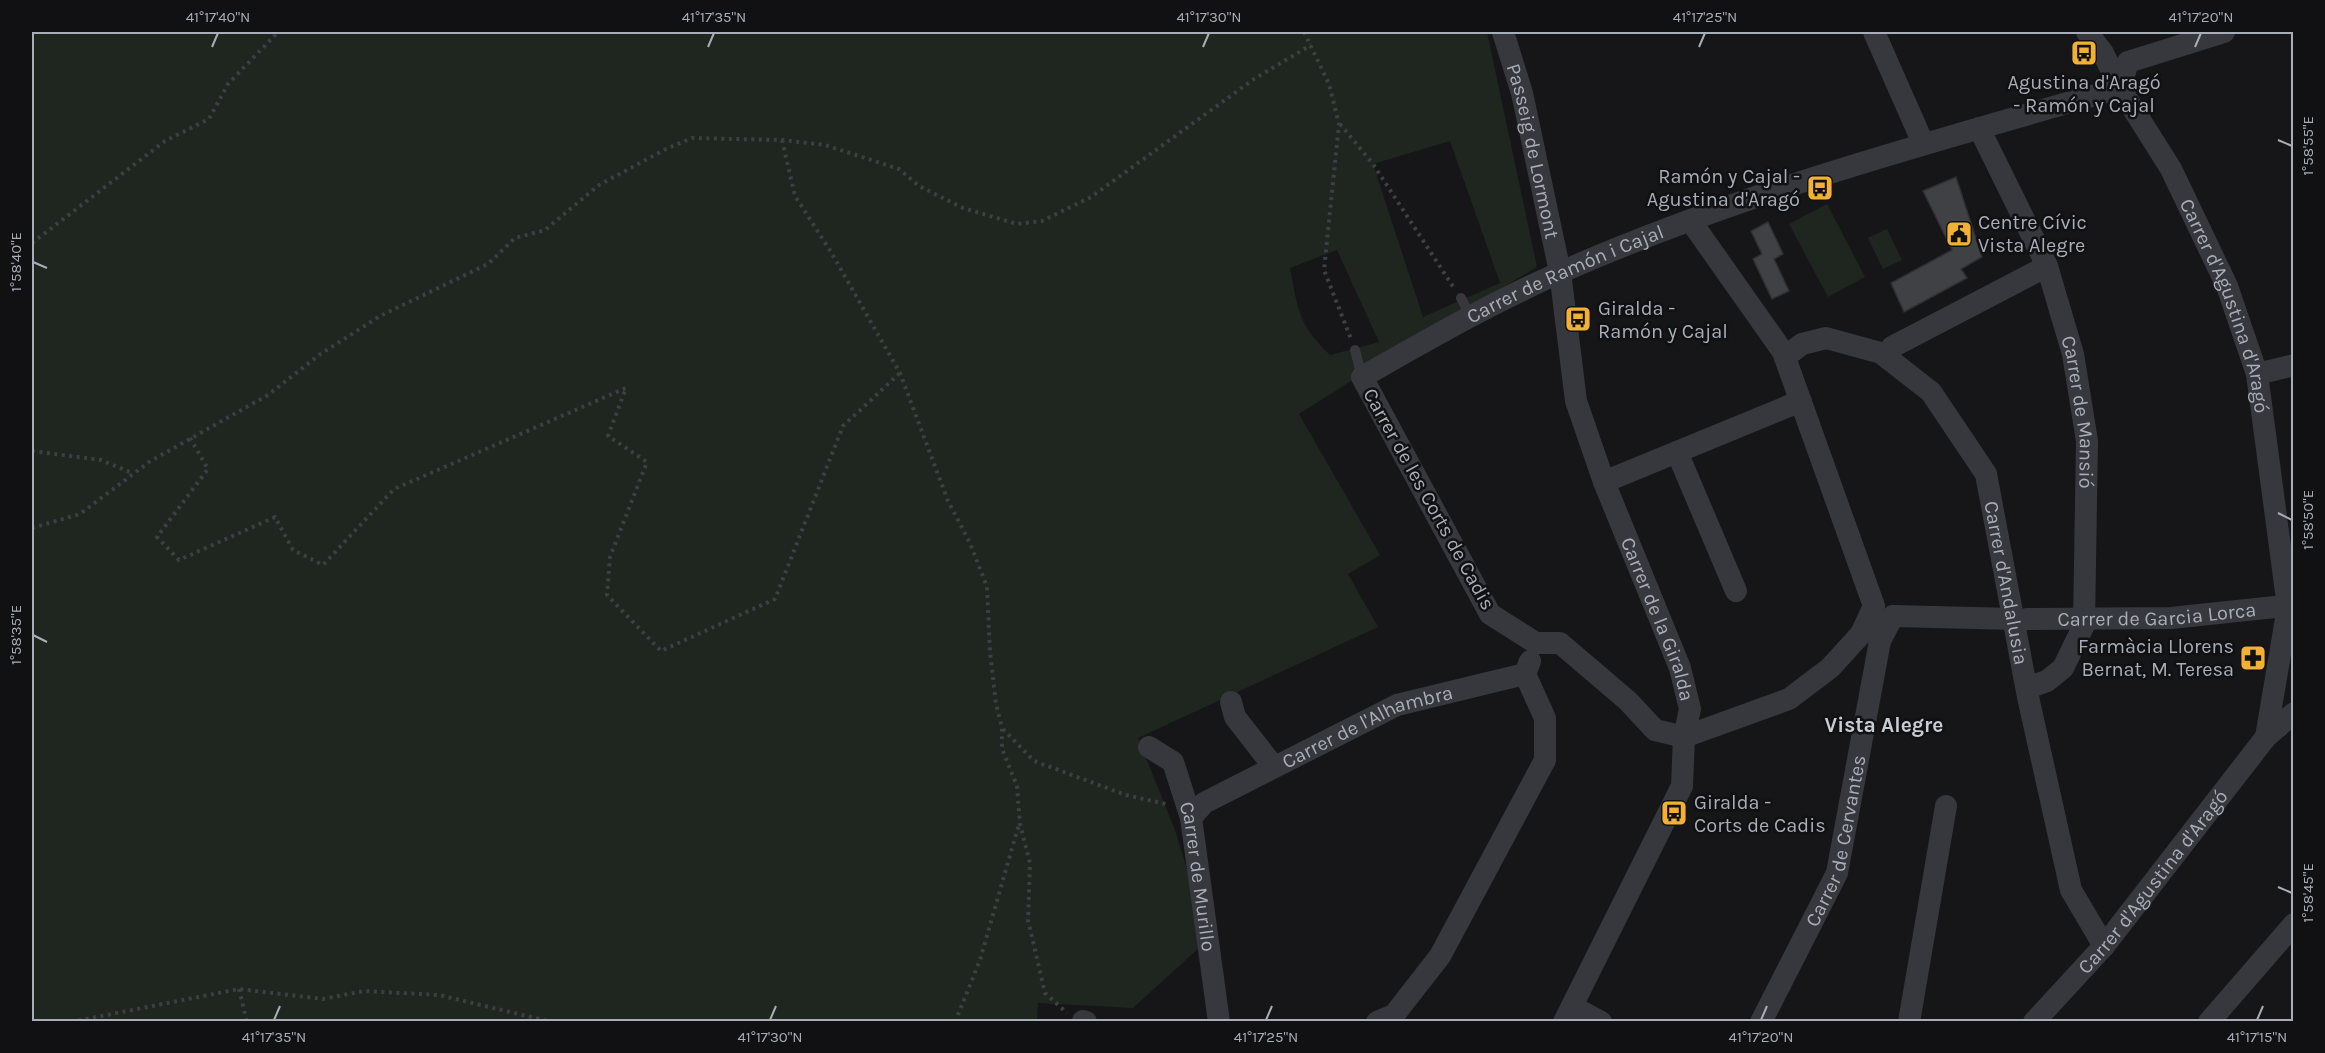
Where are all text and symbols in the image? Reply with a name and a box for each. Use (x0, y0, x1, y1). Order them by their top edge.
text: 41°17'40"N (186, 8, 250, 26)
text: 41°17'35"N (682, 8, 746, 26)
text: 41°17'30"N (1176, 8, 1242, 26)
text: 41°17'25"N (1673, 8, 1737, 26)
text: 41°17'20"N (2169, 8, 2233, 26)
bus stop icon: Agustina d'Aragó - Ramón y Cajal (2069, 38, 2099, 68)
street label: Passeig de Lormont (1502, 61, 1564, 241)
place label: Agustina d'Aragó - Ramón y Cajal (2007, 71, 2161, 117)
text: 1°58'55"E (2299, 116, 2317, 176)
place label: Ramón y Cajal - Agustina d'Aragó (1647, 165, 1800, 211)
bus stop icon: Ramón y Cajal - Agustina d'Aragó (1805, 173, 1835, 203)
street label: Carrer d'Agustina d'Aragó (2175, 195, 2274, 414)
place label: Centre Cívic Vista Alegre (1978, 211, 2087, 257)
public building icon: Centre Cívic Vista Alegre (1944, 219, 1974, 249)
street label: Carrer de Ramón i Cajal (1463, 220, 1667, 328)
text: 1°58'40"E (7, 232, 25, 292)
place label: Giralda - Ramón y Cajal (1598, 297, 1728, 343)
bus stop icon: Giralda - Ramón y Cajal (1563, 304, 1593, 334)
street label: Carrer de Mansió (2057, 333, 2099, 489)
street label: Carrer de les Corts de Cadis (1358, 384, 1500, 614)
text: 1°58'50"E (2299, 490, 2317, 550)
street label: Carrer d'Andalusia (1980, 499, 2033, 667)
street label: Carrer de la Giralda (1616, 534, 1699, 703)
street label: Carrer de Garcia Lorca (2057, 598, 2257, 630)
text: 1°58'35"E (7, 605, 25, 665)
place label: Farmàcia Llorens Bernat, M. Teresa (2078, 635, 2234, 681)
pharmacy icon: Farmàcia Llorens Bernat, M. Teresa (2238, 643, 2268, 673)
street label: Carrer de l'Alhambra (1278, 680, 1455, 773)
district label: Vista Alegre (1825, 713, 1943, 737)
street label: Carrer de Cervantes (1800, 753, 1870, 930)
street label: Carrer d'Agustina d'Aragó (2073, 785, 2232, 978)
place label: Giralda - Corts de Cadis (1694, 791, 1826, 837)
street label: Carrer de Murillo (1175, 798, 1221, 953)
bus stop icon: Giralda - Corts de Cadis (1659, 798, 1689, 828)
text: 1°58'45"E (2299, 863, 2317, 923)
text: 41°17'35"N (242, 1028, 306, 1046)
text: 41°17'30"N (737, 1028, 803, 1046)
text: 41°17'25"N (1234, 1028, 1298, 1046)
text: 41°17'20"N (1729, 1028, 1793, 1046)
text: 41°17'15"N (2227, 1028, 2287, 1046)

